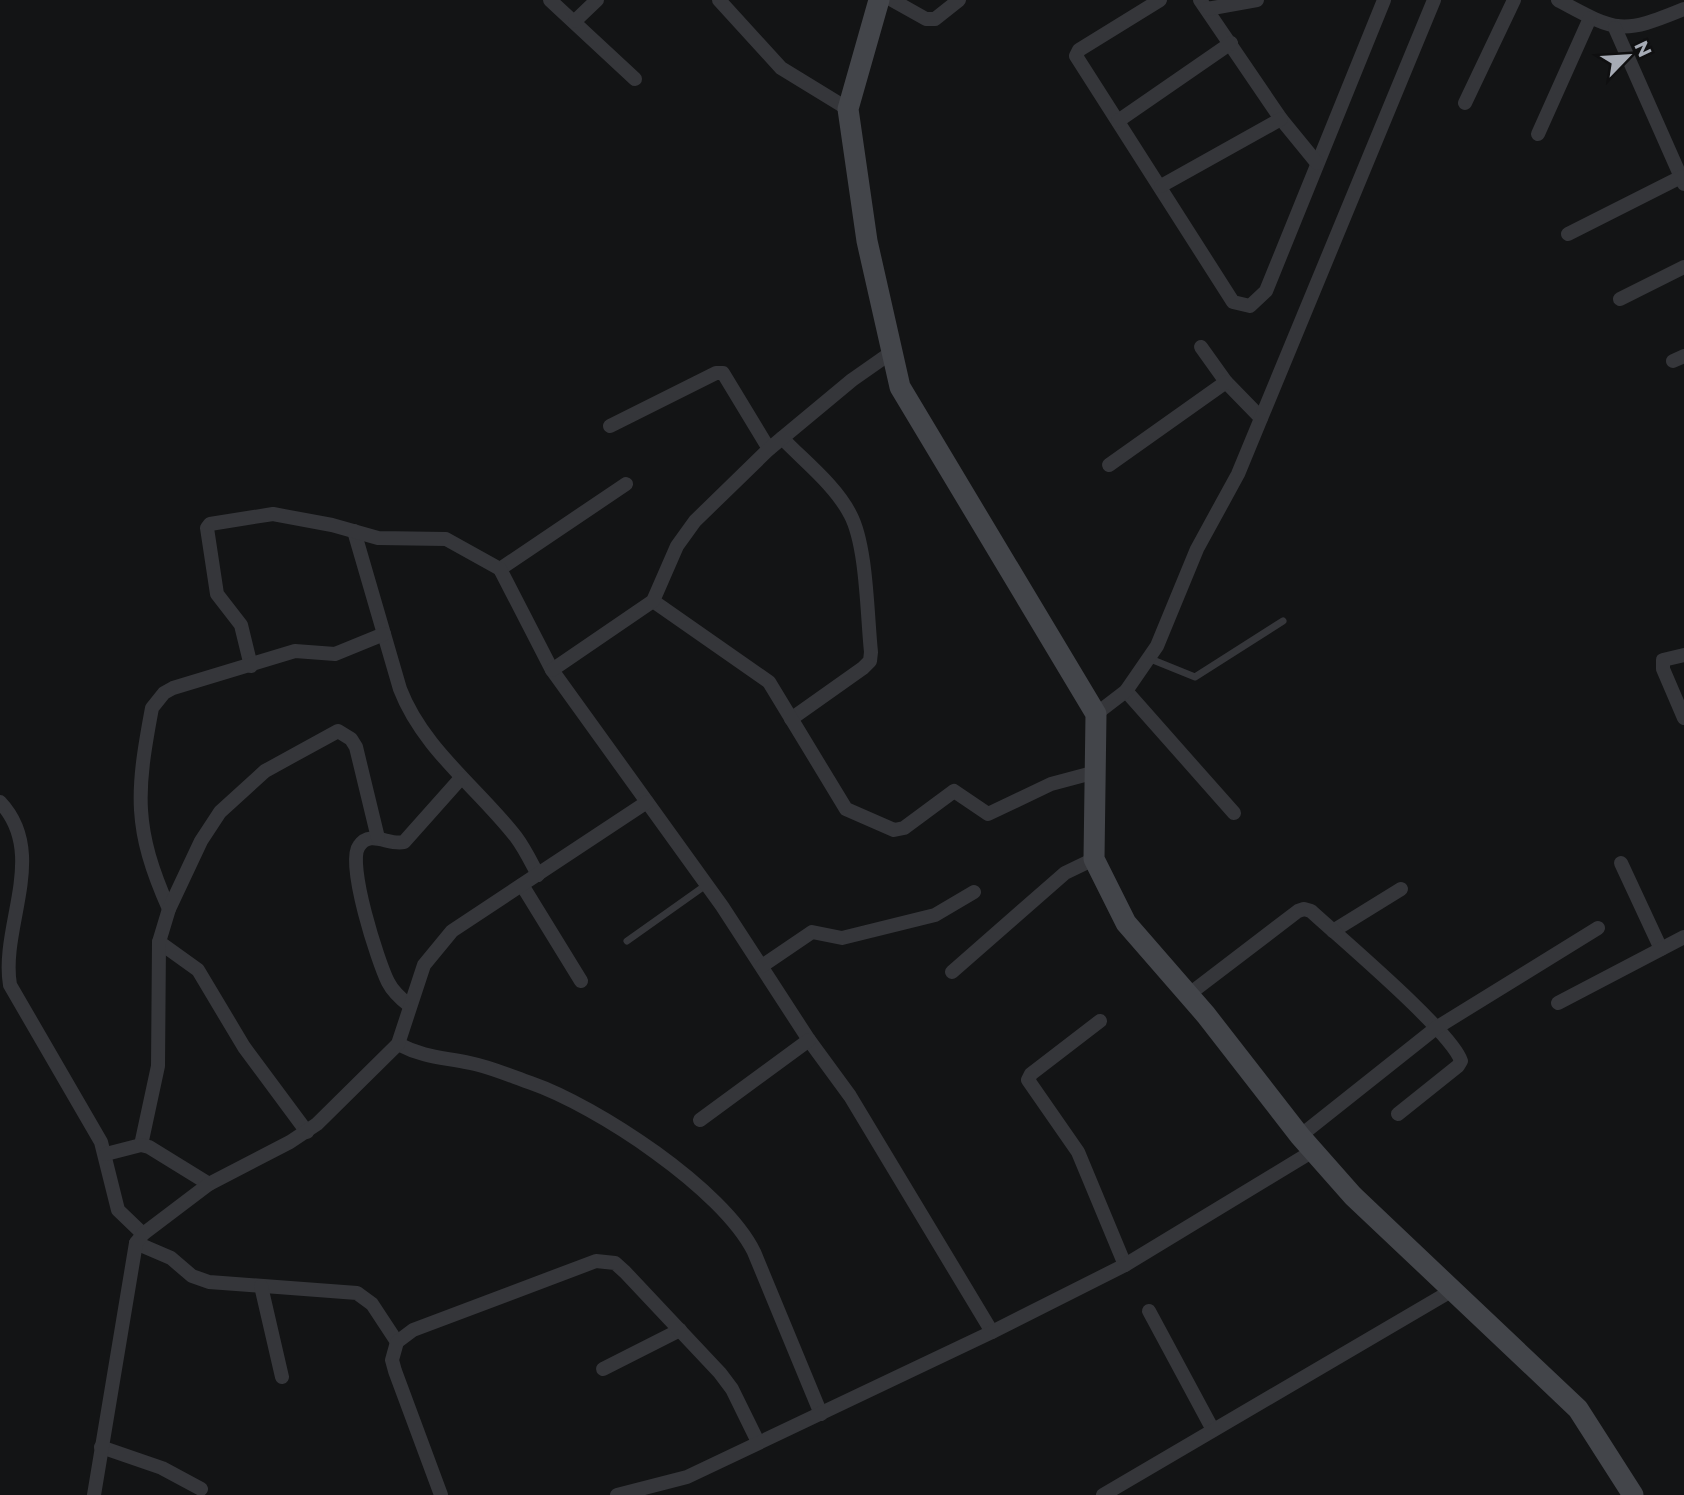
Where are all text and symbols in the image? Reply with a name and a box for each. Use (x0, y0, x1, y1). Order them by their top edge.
north arrow (1593, 21, 1663, 91)
text: N (1629, 37, 1657, 61)

